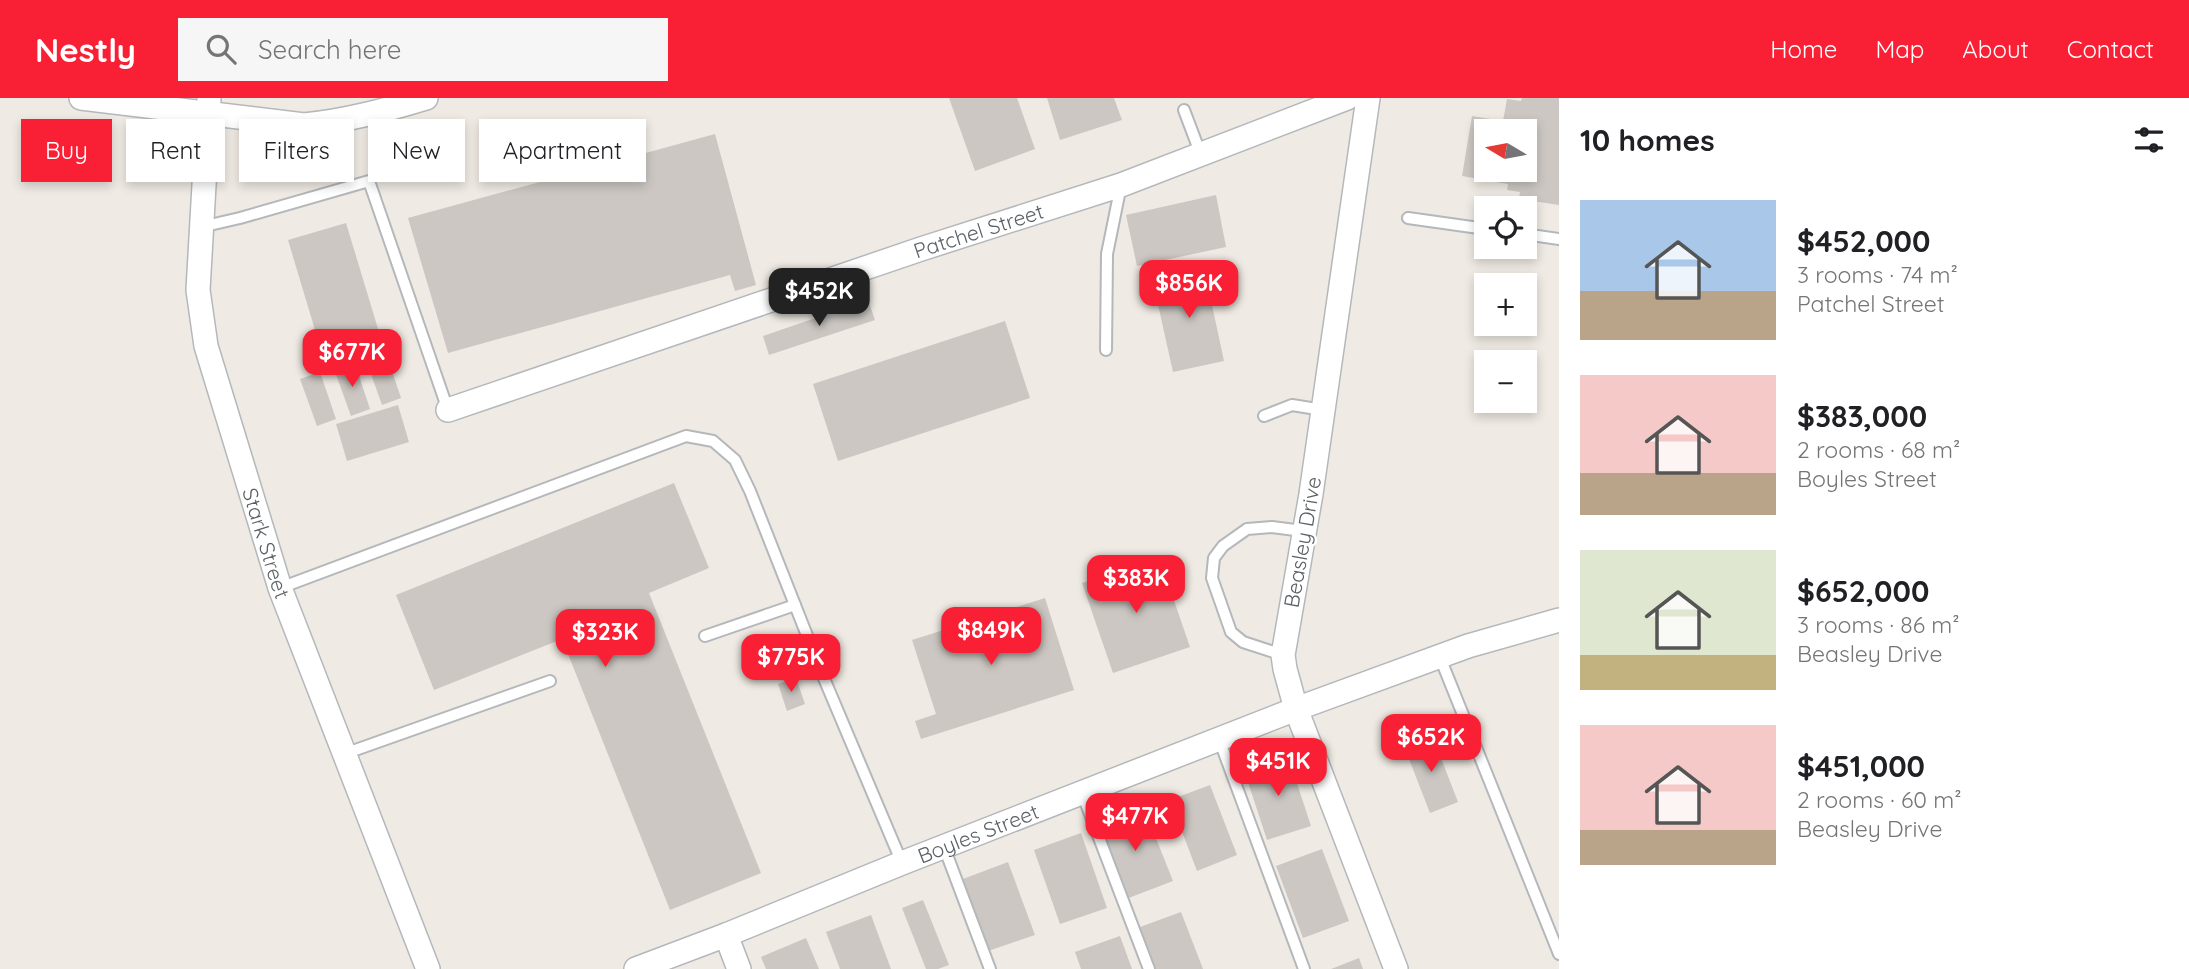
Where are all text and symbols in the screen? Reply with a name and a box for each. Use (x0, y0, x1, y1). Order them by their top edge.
search box (178, 18, 668, 81)
text: Nestly (35, 29, 136, 70)
icon: search (202, 30, 240, 68)
text: Search here (258, 33, 401, 66)
text: Home (1770, 34, 1837, 64)
text: Map (1875, 34, 1924, 64)
text: About (1962, 34, 2029, 64)
text: Contact (2067, 34, 2154, 64)
chip: Buy (21, 119, 112, 182)
chip: Rent (126, 119, 225, 182)
chip: Filters (239, 119, 354, 182)
chip: New (368, 119, 465, 182)
chip: Apartment (479, 119, 646, 182)
north arrow (1474, 119, 1536, 182)
map controls (1474, 119, 1537, 413)
text: 10 homes (1580, 121, 1715, 159)
icon: filters (2130, 121, 2168, 159)
button: locate (1474, 196, 1537, 259)
street label: Patchel Street (910, 198, 1047, 264)
text: $452,000 (1797, 222, 1930, 260)
icon: home (1636, 228, 1720, 312)
pin: $856K (1140, 260, 1238, 320)
text: 3 rooms · 74 m² (1797, 260, 1958, 289)
pin: $452K (770, 268, 868, 328)
text: $856K (1155, 268, 1223, 297)
button: + (1474, 273, 1537, 336)
text: $452K (785, 276, 853, 305)
text: Patchel Street (1797, 289, 1945, 318)
pin: $677K (303, 330, 401, 389)
text: $677K (319, 337, 385, 366)
button: − (1474, 350, 1537, 413)
text: $383,000 (1797, 397, 1927, 435)
icon: home (1636, 403, 1720, 487)
text: 2 rooms · 68 m² (1797, 435, 1960, 464)
text: Boyles Street (1797, 464, 1937, 493)
street label: Beasley Drive (1278, 474, 1326, 610)
street label: Stark Street (237, 485, 296, 602)
pin: $383K (1087, 556, 1185, 615)
text: $383K (1103, 563, 1169, 592)
text: $652,000 (1797, 572, 1929, 610)
icon: home (1636, 578, 1720, 662)
pin: $849K (942, 608, 1040, 667)
pin: $323K (556, 610, 654, 669)
text: 3 rooms · 86 m² (1797, 610, 1960, 639)
text: $849K (957, 615, 1025, 644)
text: $323K (572, 617, 638, 646)
pin: $775K (742, 634, 840, 694)
text: Beasley Drive (1797, 639, 1942, 668)
text: $775K (757, 642, 825, 671)
pin: $652K (1382, 714, 1480, 774)
text: $652K (1397, 722, 1465, 751)
pin: $451K (1229, 738, 1327, 798)
text: $451K (1246, 746, 1310, 775)
text: $451,000 (1797, 747, 1925, 785)
icon: home (1636, 753, 1720, 837)
text: 2 rooms · 60 m² (1797, 785, 1962, 814)
pin: $477K (1086, 794, 1184, 853)
street label: Boyles Street (914, 798, 1042, 869)
text: $477K (1102, 801, 1168, 830)
text: Beasley Drive (1797, 814, 1942, 843)

